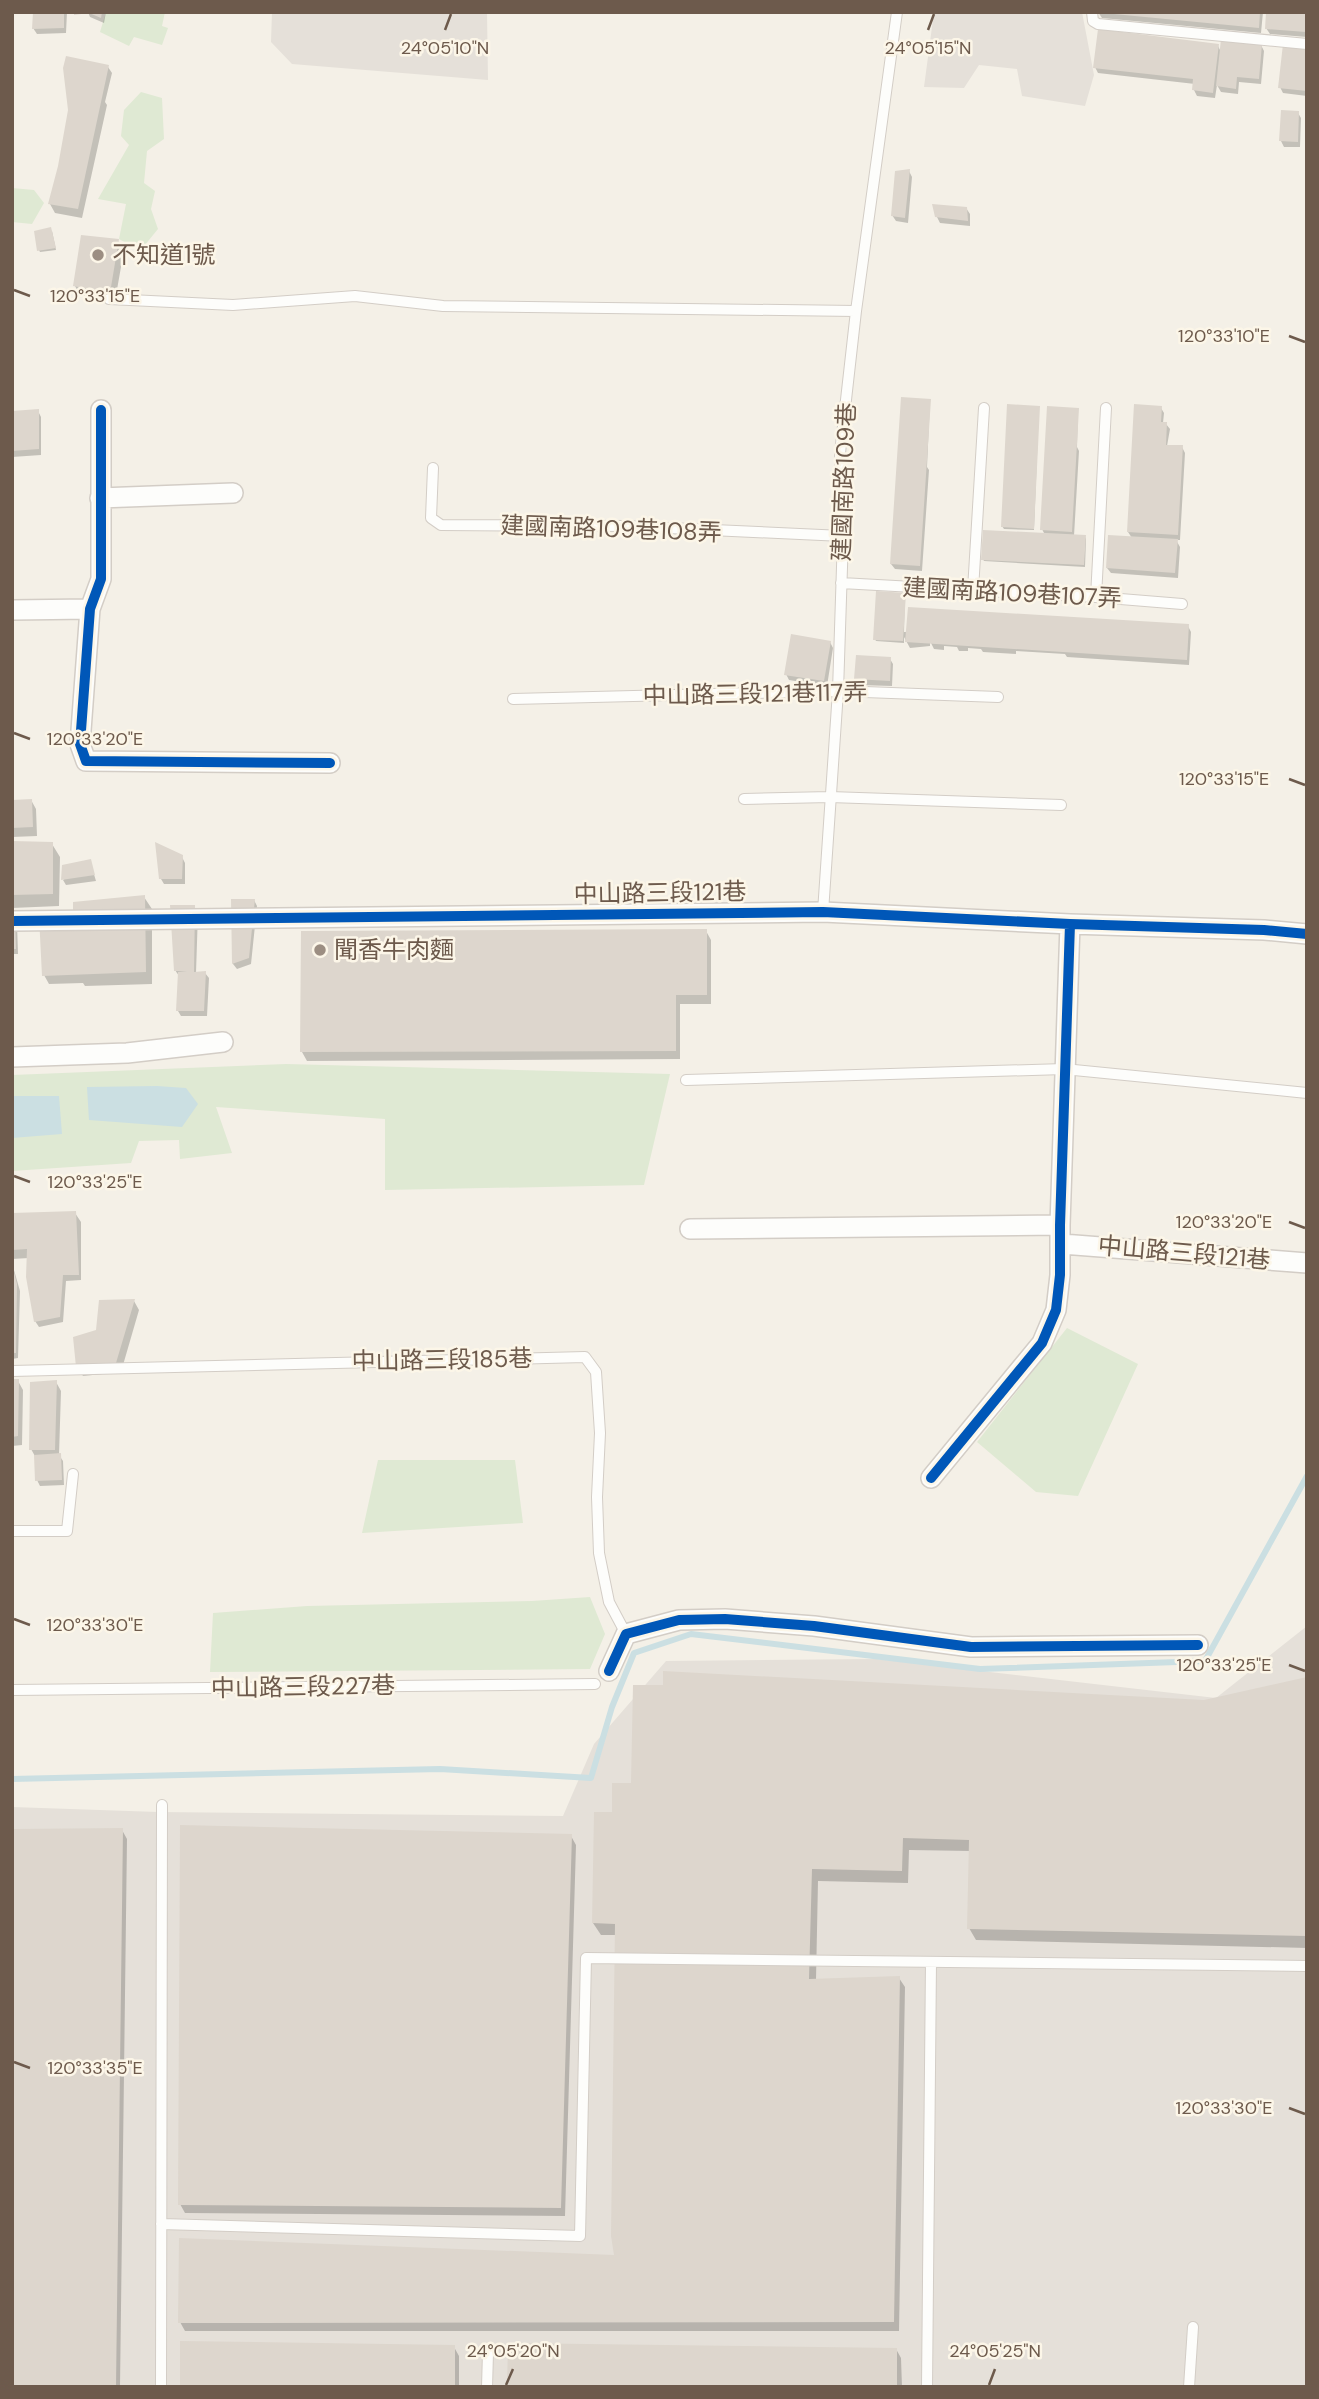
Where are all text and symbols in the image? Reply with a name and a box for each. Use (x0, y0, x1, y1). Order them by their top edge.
text: 24°05'10"N (401, 36, 489, 60)
text: 24°05'15"N (885, 36, 971, 60)
place label: 不知道1號 (112, 239, 216, 270)
marker: 不知道1號 (90, 247, 106, 263)
text: 120°33'15"E (50, 284, 140, 308)
text: 120°33'10"E (1178, 324, 1270, 348)
street label: 建國南路109巷 (825, 402, 862, 562)
street label: 建國南路109巷108弄 (500, 509, 722, 548)
street label: 建國南路109巷107弄 (902, 571, 1122, 614)
street label: 中山路三段121巷117弄 (642, 676, 868, 711)
text: 120°33'20"E (47, 727, 143, 751)
text: 120°33'15"E (1179, 767, 1269, 791)
street label: 中山路三段121巷 (573, 875, 747, 910)
place label: 聞香牛肉麵 (334, 934, 454, 965)
marker: 聞香牛肉麵 (312, 942, 328, 958)
text: 120°33'25"E (48, 1170, 142, 1194)
text: 120°33'20"E (1176, 1210, 1272, 1234)
street label: 中山路三段121巷 (1097, 1230, 1271, 1275)
street label: 中山路三段185巷 (351, 1342, 533, 1377)
text: 120°33'30"E (47, 1613, 143, 1637)
text: 120°33'25"E (1177, 1653, 1271, 1677)
street label: 中山路三段227巷 (211, 1669, 395, 1704)
text: 120°33'35"E (47, 2056, 143, 2080)
text: 120°33'30"E (1176, 2096, 1272, 2120)
text: 24°05'20"N (466, 2339, 560, 2363)
text: 24°05'25"N (949, 2339, 1041, 2363)

